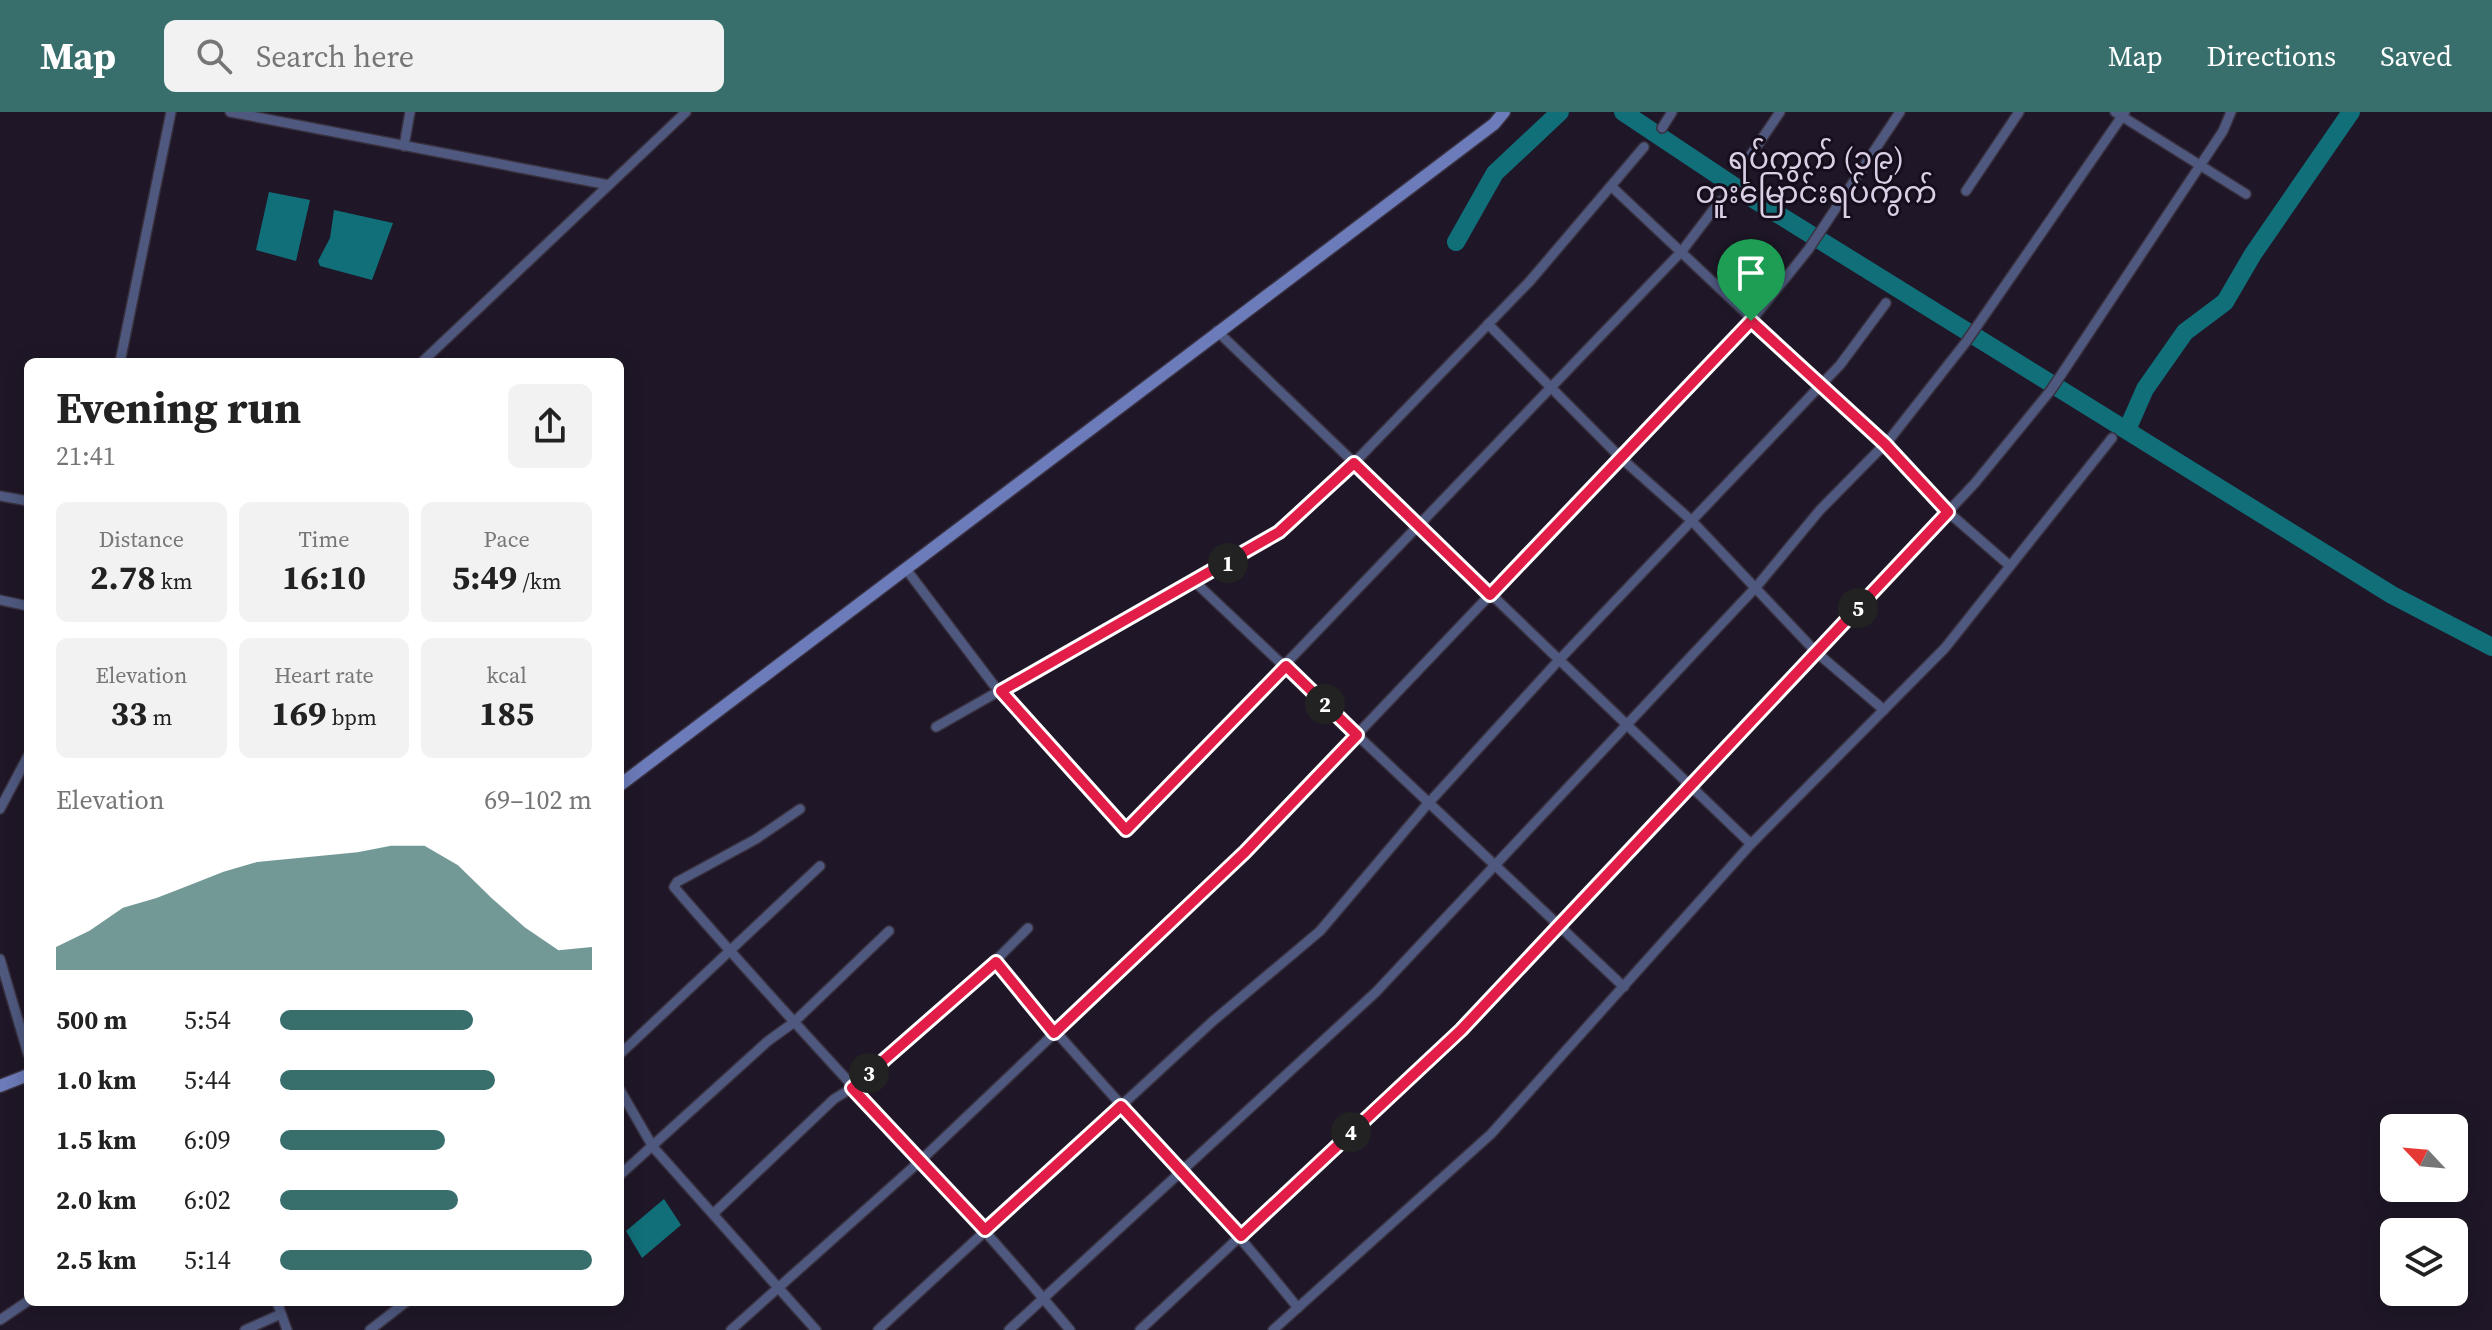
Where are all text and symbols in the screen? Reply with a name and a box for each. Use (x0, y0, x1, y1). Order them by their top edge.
search box (164, 20, 724, 92)
text: Map (40, 30, 116, 82)
icon: search (192, 34, 236, 78)
text: Search here (256, 36, 414, 77)
text: Map (2108, 37, 2163, 75)
text: Directions (2207, 37, 2336, 75)
text: Saved (2380, 37, 2452, 75)
district label: ရပ်ကွက် (၁၉) တူးမြောင်းရပ်ကွက် (1695, 137, 1937, 218)
pin (1717, 239, 1785, 321)
icon: arrive (1729, 251, 1773, 295)
text: Evening run (56, 377, 301, 438)
button: share (508, 384, 592, 468)
text: 21:41 (56, 438, 116, 474)
text: Distance (99, 524, 184, 554)
text: Time (299, 524, 349, 554)
text: Pace (484, 524, 530, 554)
pin: 1 (1208, 543, 1248, 583)
text: 1 (1222, 548, 1234, 578)
text: 2.78 (90, 554, 156, 600)
text: 16:10 (282, 554, 366, 600)
text: 5:49 (452, 554, 517, 600)
text: km (156, 566, 193, 596)
text: /km (517, 566, 562, 596)
pin: 5 (1838, 588, 1878, 628)
text: 5 (1852, 593, 1864, 623)
text: Elevation (95, 660, 187, 690)
text: Heart rate (274, 660, 374, 690)
text: kcal (487, 660, 527, 690)
pin: 2 (1305, 684, 1345, 724)
text: 2 (1319, 689, 1331, 719)
text: 33 (110, 690, 147, 736)
text: 169 (271, 690, 327, 736)
text: 185 (479, 690, 534, 736)
text: m (147, 702, 172, 732)
text: bpm (327, 702, 377, 732)
text: Elevation (56, 782, 165, 818)
text: 69–102 m (484, 782, 592, 818)
text: 500 m (56, 1002, 127, 1038)
text: 5:54 (184, 1002, 231, 1038)
pin: 3 (849, 1053, 889, 1093)
text: 3 (863, 1058, 875, 1088)
text: 1.0 km (56, 1062, 137, 1098)
text: 5:44 (184, 1062, 231, 1098)
pin: 4 (1331, 1112, 1371, 1152)
north arrow (2380, 1114, 2468, 1202)
map controls (2380, 1114, 2468, 1306)
text: 4 (1345, 1117, 1357, 1147)
text: 1.5 km (56, 1122, 137, 1158)
text: 6:09 (184, 1122, 231, 1158)
text: 2.0 km (56, 1182, 137, 1218)
text: 6:02 (184, 1182, 231, 1218)
button: layers (2380, 1218, 2468, 1306)
text: 2.5 km (56, 1242, 137, 1278)
text: 5:14 (184, 1242, 231, 1278)

